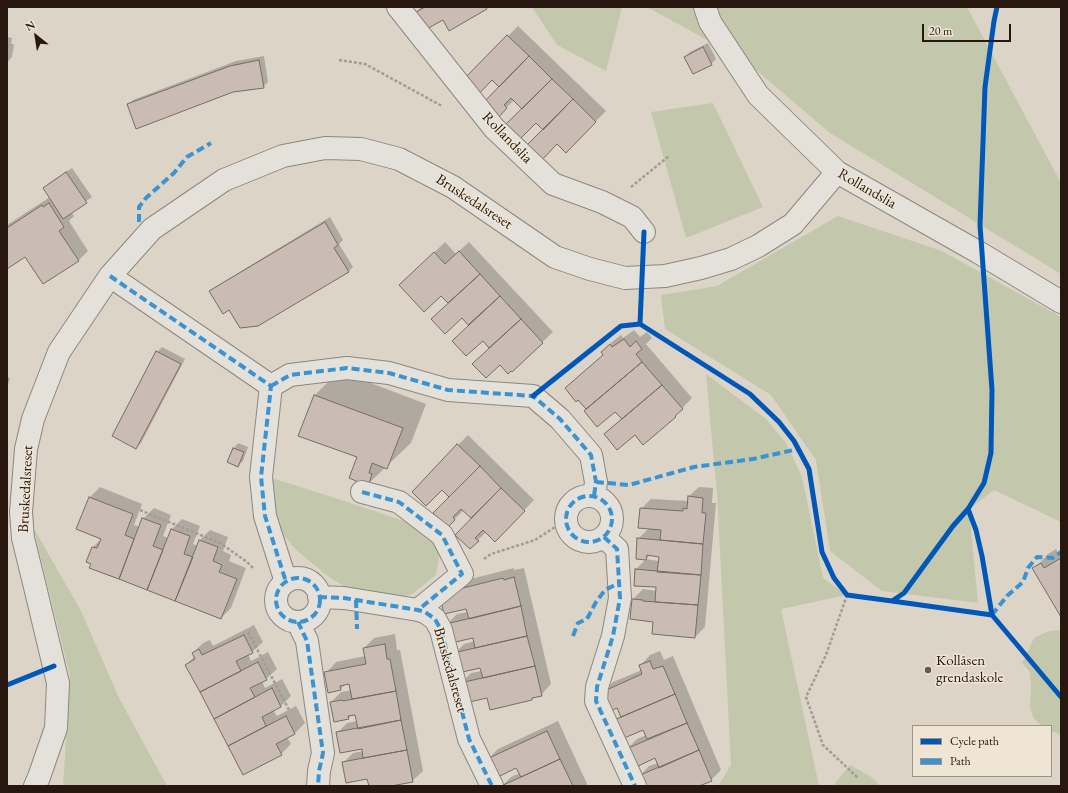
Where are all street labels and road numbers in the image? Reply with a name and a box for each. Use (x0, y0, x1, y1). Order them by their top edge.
street label: Rollandslia (478, 108, 536, 168)
street label: Rollandslia (834, 165, 900, 213)
street label: Bruskedalsreset (432, 171, 516, 233)
street label: Bruskedalsreset (15, 445, 37, 533)
street label: Bruskedalsreset (429, 625, 471, 715)

